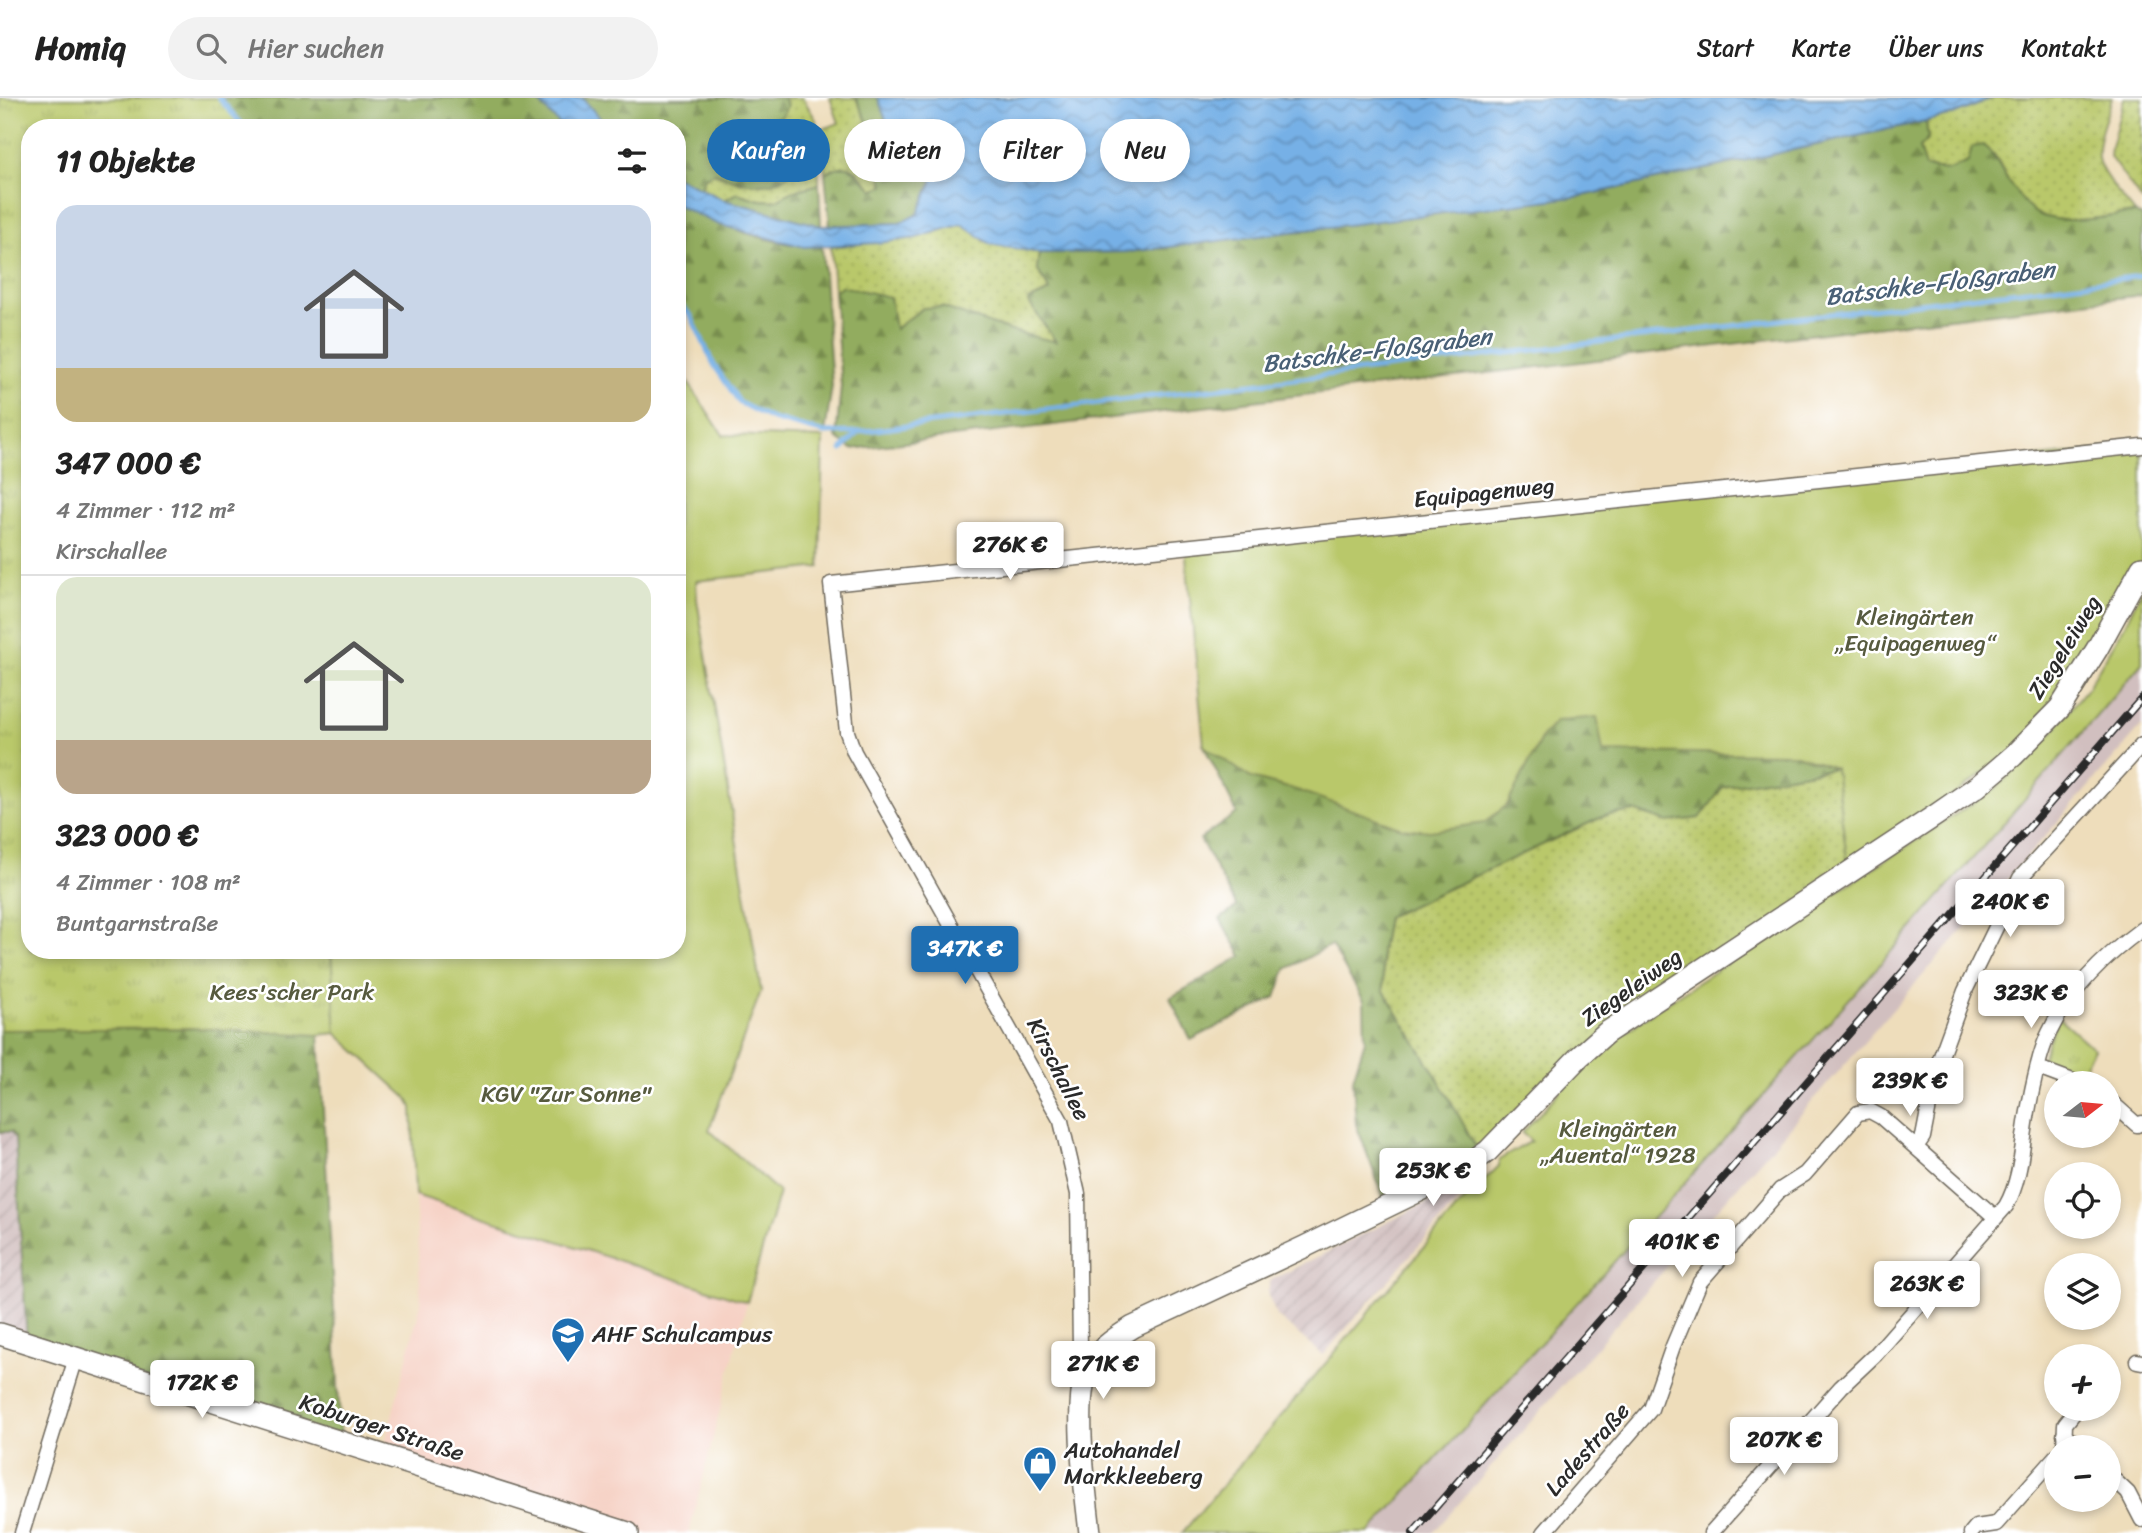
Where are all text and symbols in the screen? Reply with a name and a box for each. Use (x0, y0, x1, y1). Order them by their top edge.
search box (168, 17, 658, 80)
text: Homiq (35, 19, 126, 77)
text: Hier suchen (248, 25, 384, 71)
text: Start (1697, 27, 1754, 69)
text: Karte (1792, 27, 1851, 69)
text: Über uns (1889, 27, 1984, 69)
text: Kontakt (2022, 27, 2107, 69)
icon: search (192, 29, 230, 67)
chip: Kaufen (707, 119, 830, 182)
chip: Mieten (844, 119, 965, 182)
chip: Filter (979, 119, 1086, 182)
chip: Neu (1100, 119, 1190, 182)
text: 11 Objekte (56, 134, 195, 188)
icon: filters (613, 142, 651, 180)
water label: Batschke‐Floßgraben (1823, 248, 2060, 318)
icon: home (291, 251, 417, 377)
water label: Batschke‐Floßgraben (1260, 315, 1497, 385)
text: 347 000 € (56, 436, 201, 490)
street label: Equipagenweg (1412, 465, 1557, 520)
text: 4 Zimmer · 112 m² (56, 490, 236, 531)
pin: 276K € (953, 522, 1067, 582)
text: 276K € (973, 524, 1047, 565)
text: Kirschallee (56, 531, 167, 572)
street label: Ziegeleiweg (2016, 587, 2113, 708)
park label: Kleingärten „Equipagenweg“ (1834, 597, 1998, 664)
icon: home (291, 623, 417, 749)
text: 323 000 € (56, 808, 199, 862)
text: 4 Zimmer · 108 m² (56, 862, 241, 903)
pin: 240K € (1953, 880, 2067, 939)
text: 240K € (1971, 881, 2049, 922)
text: Buntgarnstraße (56, 903, 218, 944)
pin: 347K € (908, 926, 1022, 986)
text: 347K € (927, 928, 1003, 969)
street label: Ziegeleiweg (1572, 937, 1691, 1038)
pin: 323K € (1974, 970, 2088, 1030)
park label: Kees'scher Park (210, 972, 375, 1013)
text: 323K € (1994, 972, 2068, 1013)
street label: Kirschallee (1015, 1010, 1102, 1128)
pin: 239K € (1853, 1058, 1967, 1118)
text: 239K € (1872, 1060, 1948, 1101)
north arrow (2044, 1071, 2121, 1148)
map controls (2044, 1071, 2121, 1512)
park label: KGV "Zur Sonne" (481, 1074, 652, 1115)
park label: Kleingärten „Auental“ 1928 (1539, 1109, 1696, 1176)
pin: 253K € (1376, 1148, 1490, 1208)
text: 253K € (1395, 1150, 1471, 1191)
button: locate (2044, 1162, 2121, 1239)
pin: 401K € (1625, 1220, 1739, 1279)
text: 401K € (1645, 1221, 1719, 1262)
button: layers (2044, 1253, 2121, 1330)
pin: 263K € (1870, 1262, 1984, 1321)
text: 263K € (1890, 1263, 1964, 1304)
place label: AHF Schulcampus (591, 1314, 773, 1355)
school or university icon: AHF Schulcampus (549, 1315, 587, 1364)
pin: 271K € (1046, 1342, 1160, 1401)
text: 271K € (1067, 1343, 1139, 1384)
button: + (2044, 1344, 2121, 1421)
pin: 172K € (145, 1360, 259, 1420)
text: 172K € (166, 1362, 238, 1403)
street label: Koburger Straße (294, 1382, 470, 1473)
street label: Ladestraße (1534, 1392, 1641, 1506)
pin: 207K € (1727, 1418, 1841, 1477)
text: 207K € (1746, 1419, 1822, 1460)
place label: Autohandel Markkleeberg (1063, 1430, 1203, 1497)
button: − (2044, 1435, 2121, 1512)
shop icon: Autohandel Markkleeberg (1021, 1444, 1059, 1493)

